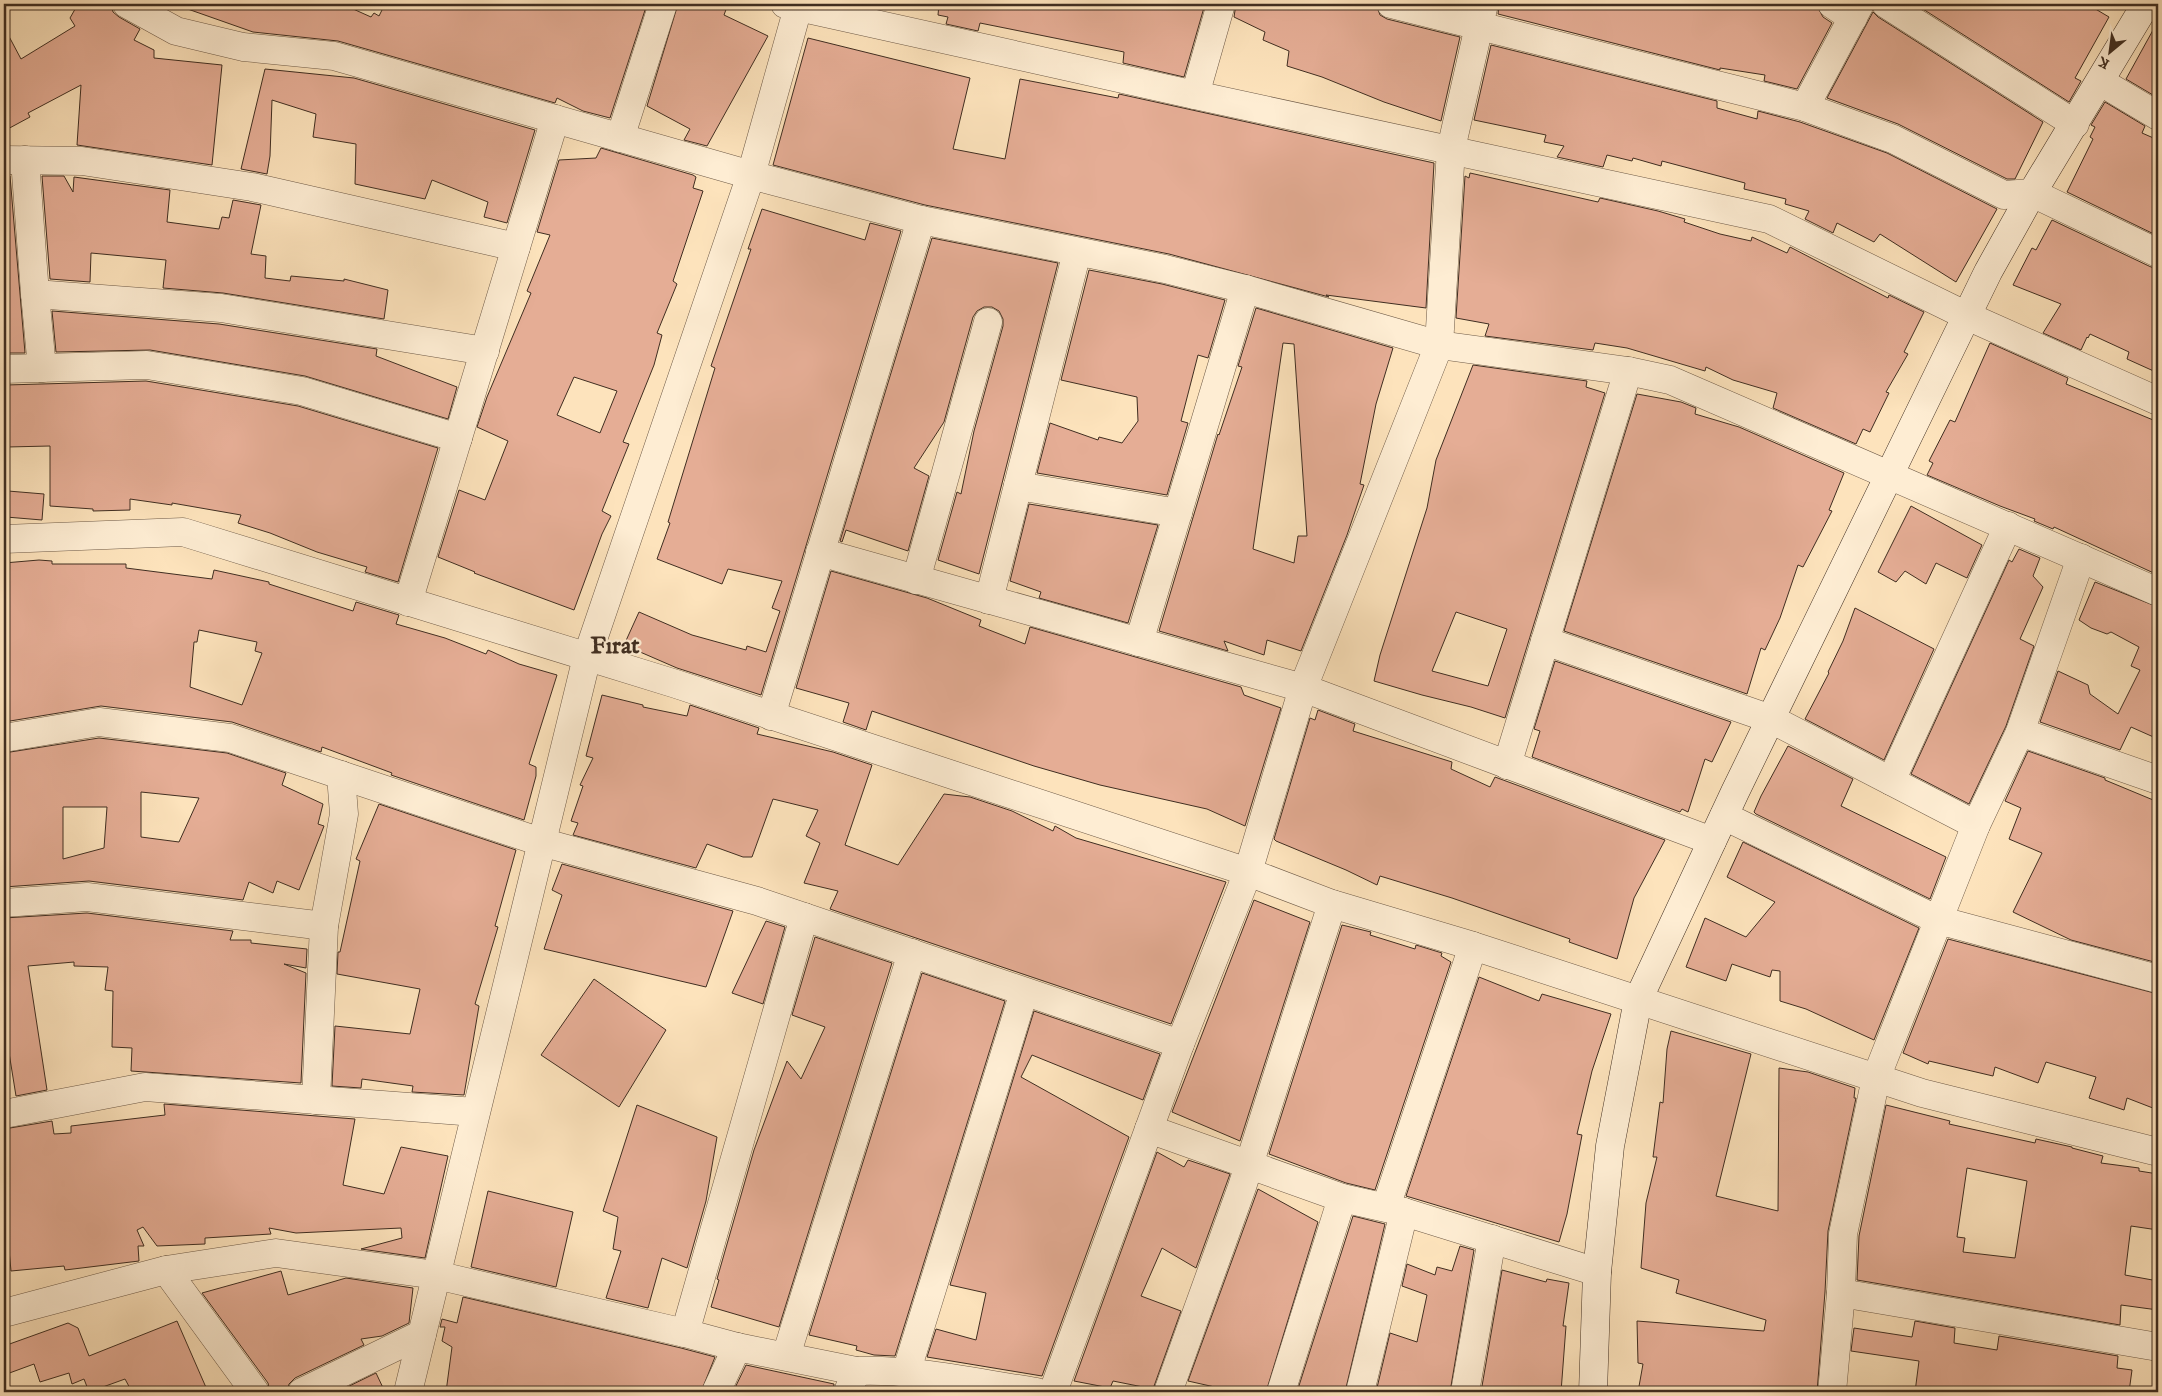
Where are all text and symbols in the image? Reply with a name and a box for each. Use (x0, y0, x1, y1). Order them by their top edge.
north arrow (2084, 28, 2134, 78)
text: K (2095, 52, 2113, 73)
district label: Fırat (590, 631, 640, 662)

